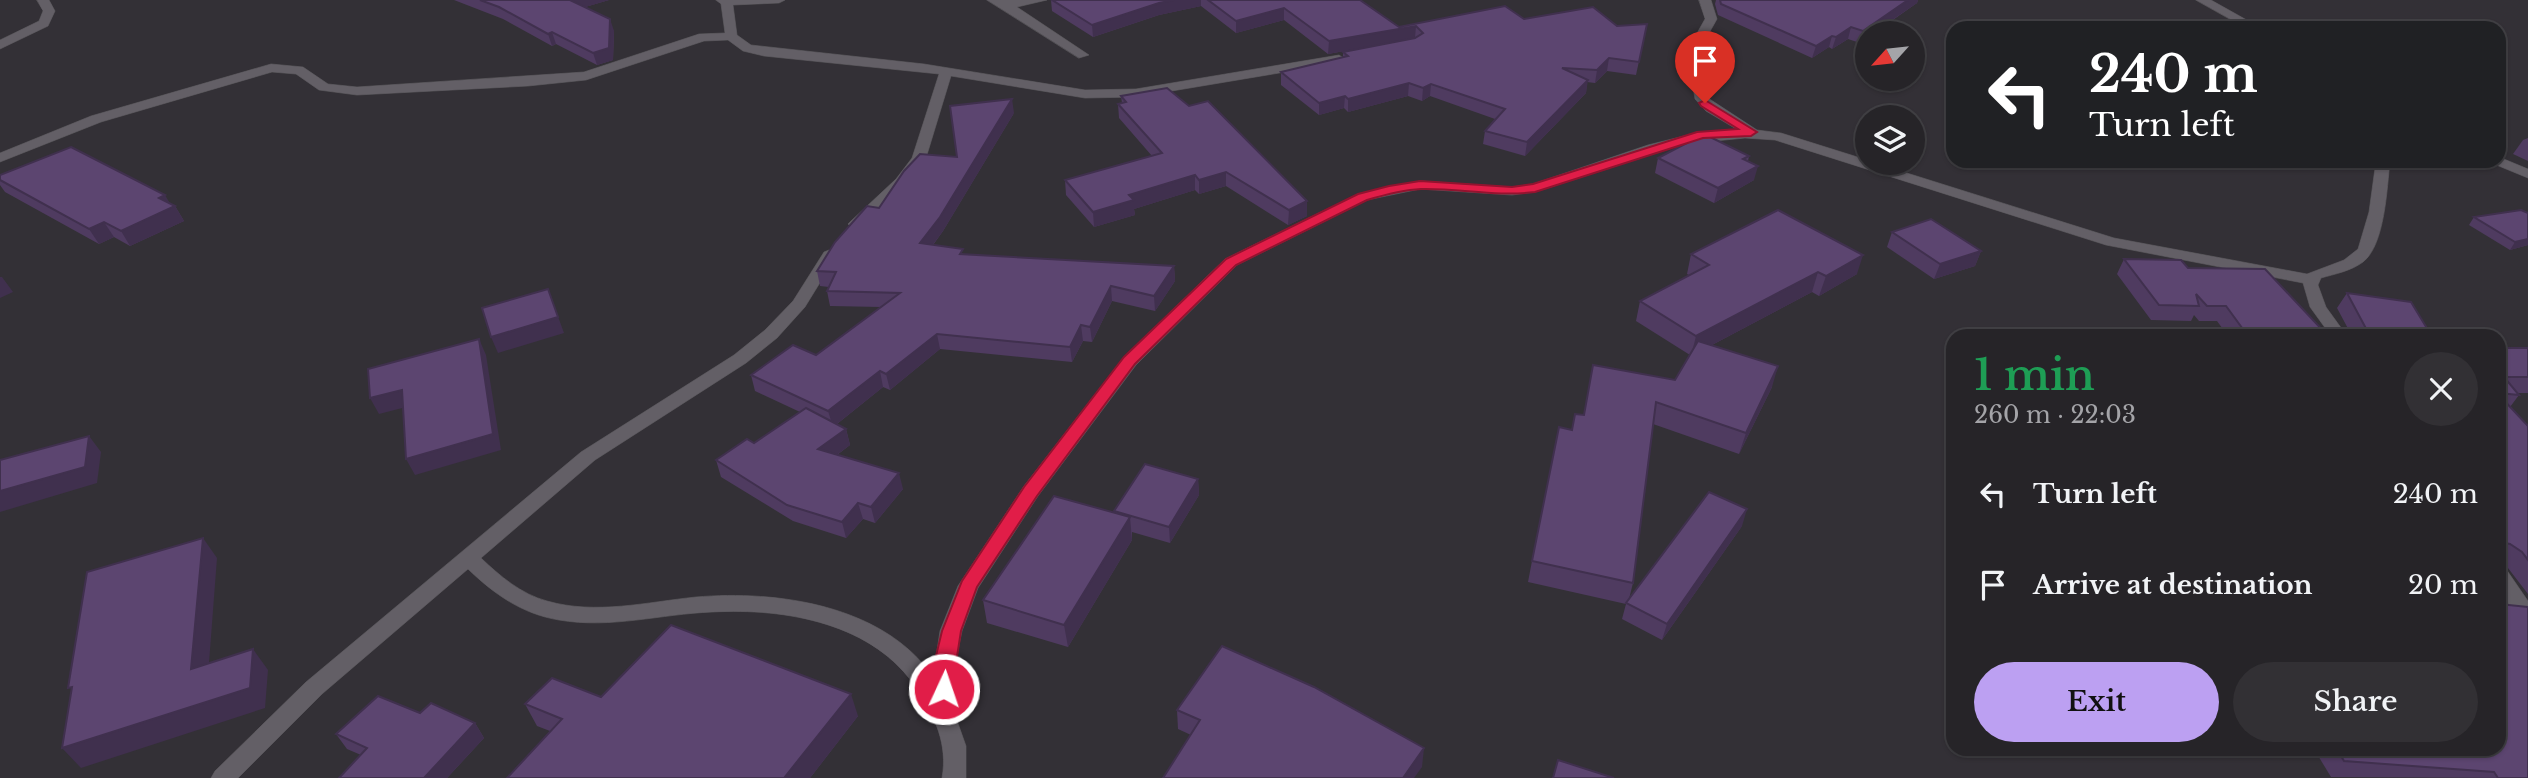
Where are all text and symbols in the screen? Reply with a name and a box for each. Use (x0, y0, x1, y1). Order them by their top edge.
north arrow (1855, 21, 1925, 91)
map controls (1855, 21, 1925, 175)
pin (1675, 31, 1735, 103)
icon: arrive (1686, 42, 1724, 80)
text: 240 m (2089, 44, 2258, 105)
icon: left (1974, 49, 2065, 140)
button: layers (1855, 105, 1925, 175)
text: Turn left (2089, 105, 2235, 145)
text: 1 min (1974, 349, 2095, 401)
button: close (2404, 352, 2478, 426)
text: 260 m · 22:03 (1974, 401, 2136, 429)
icon: left (1974, 475, 2012, 513)
text: Turn left (2033, 478, 2157, 510)
text: 240 m (2393, 478, 2478, 510)
icon: arrive (1974, 566, 2012, 604)
text: Arrive at destination (2033, 569, 2313, 601)
text: 20 m (2408, 569, 2478, 601)
position arrow (907, 652, 981, 726)
button: Exit (1974, 662, 2219, 742)
button: Share (2233, 662, 2478, 742)

